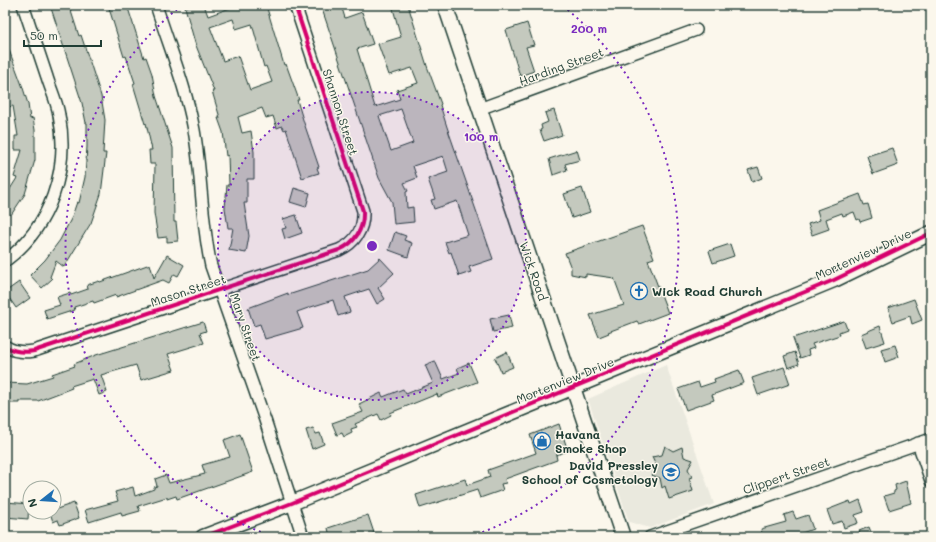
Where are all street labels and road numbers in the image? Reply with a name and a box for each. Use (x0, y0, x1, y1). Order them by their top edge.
street label: Harding Street (516, 43, 606, 89)
street label: Shannon Street (319, 67, 363, 157)
street label: Mortenview Drive (812, 225, 914, 283)
street label: Wick Road (516, 239, 552, 303)
street label: Mason Street (148, 270, 228, 310)
street label: Mary Street (227, 291, 265, 363)
street label: Mortenview Drive (514, 353, 616, 407)
street label: Clippert Street (740, 453, 832, 497)

